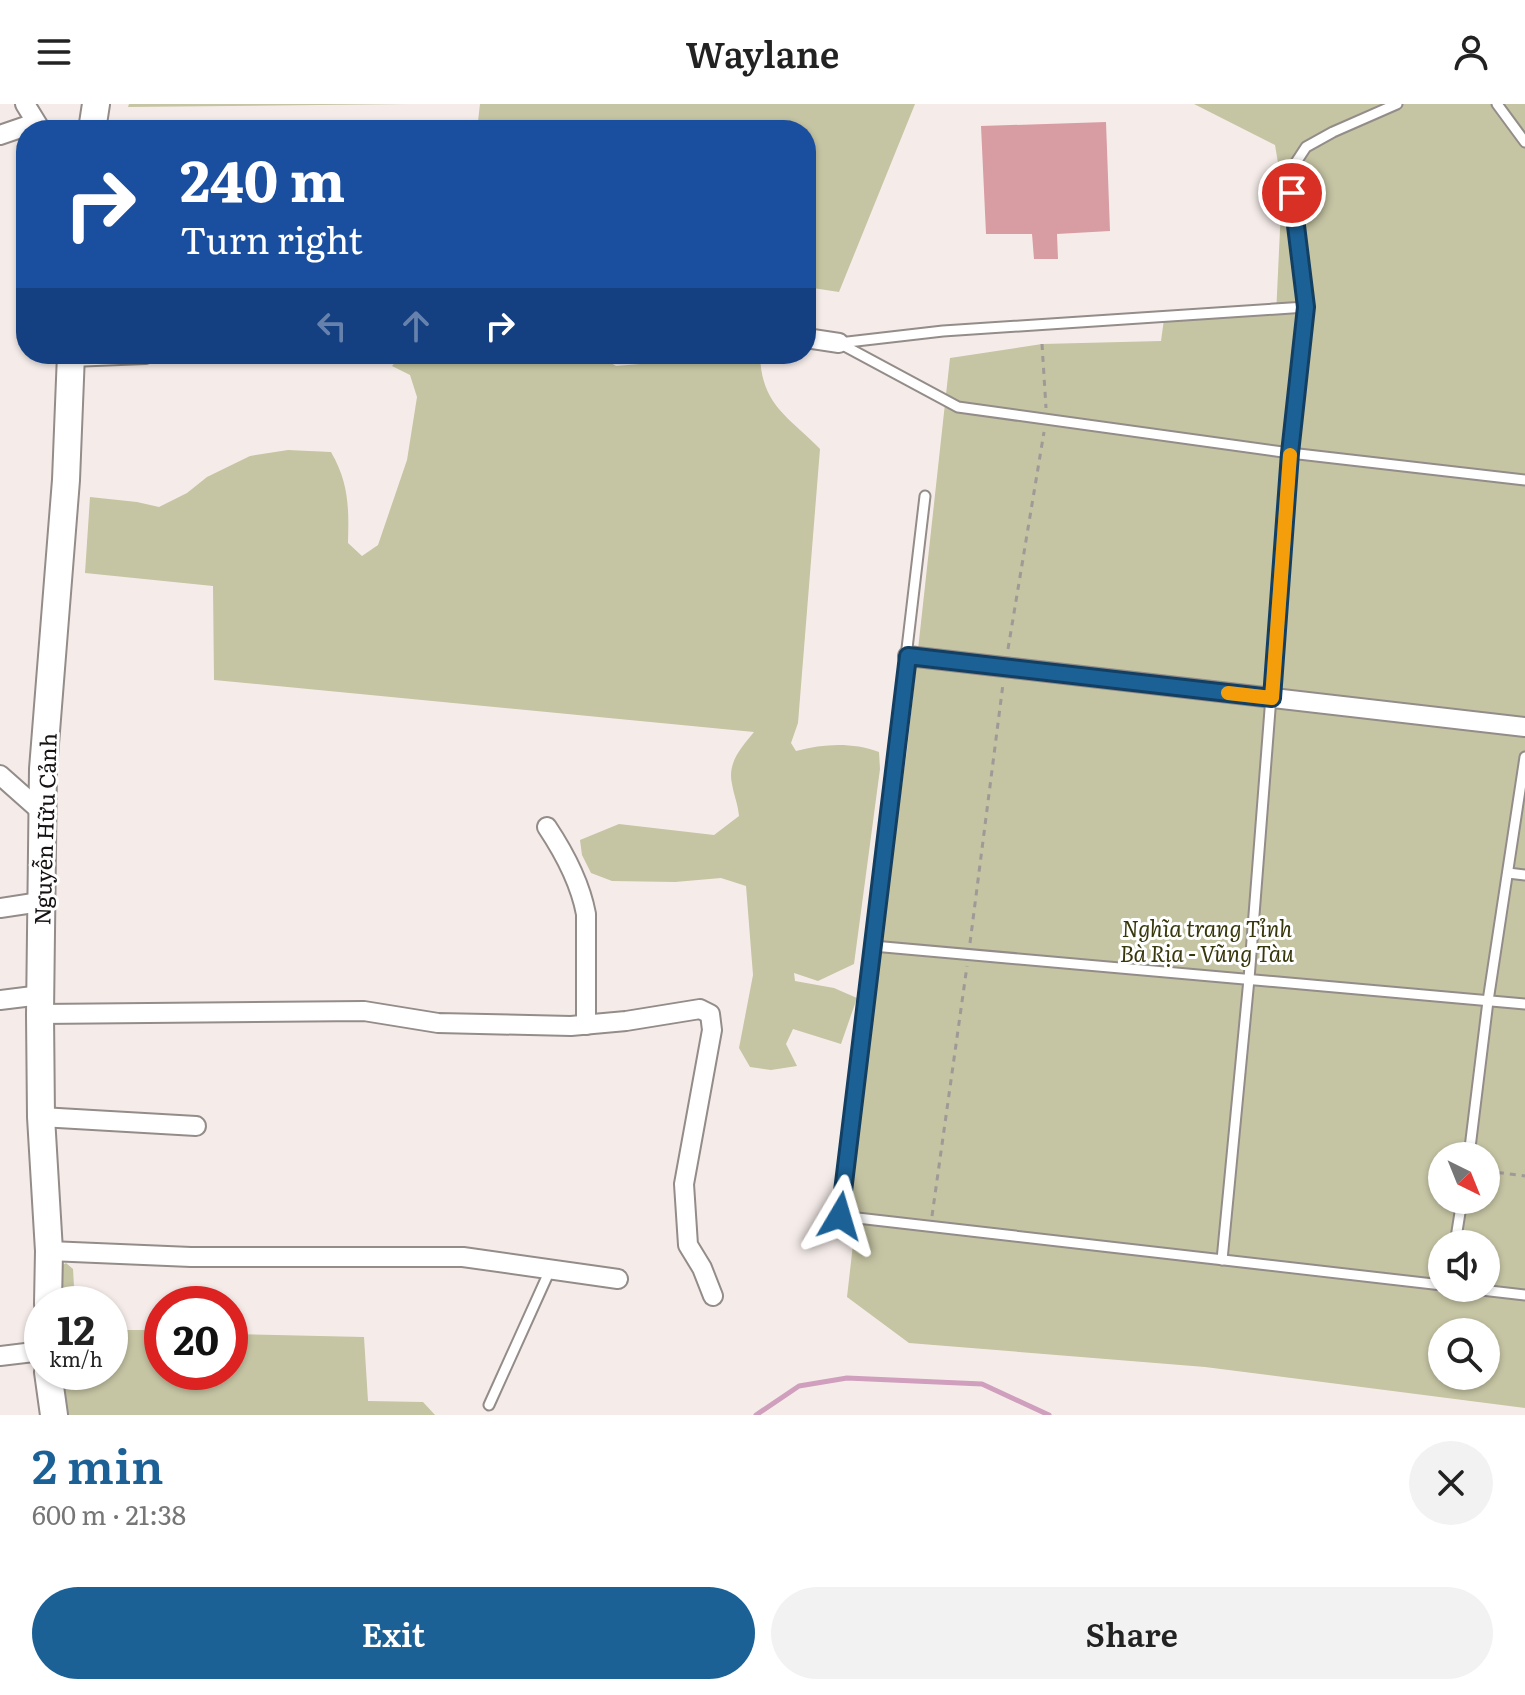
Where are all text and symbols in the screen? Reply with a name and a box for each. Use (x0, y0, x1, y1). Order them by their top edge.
text: Waylane (685, 26, 840, 79)
icon: menu (32, 30, 76, 74)
icon: person (1449, 30, 1493, 74)
text: 240 m (180, 136, 345, 219)
icon: right (48, 152, 152, 256)
pin (1258, 159, 1326, 227)
icon: arrive (1270, 171, 1314, 215)
text: Turn right (180, 212, 363, 265)
icon: left (310, 304, 354, 348)
icon: ahead (394, 304, 438, 348)
icon: right (478, 304, 522, 348)
street label: Nguyễn Hữu Cảnh (24, 732, 64, 926)
park label: Nghĩa trang Tỉnh Bà Rịa - Vũng Tàu (1120, 911, 1294, 969)
north arrow (1428, 1142, 1500, 1214)
map controls (1428, 1142, 1500, 1390)
position arrow (798, 1174, 882, 1258)
button: sound (1428, 1230, 1500, 1302)
speed limit sign: 20 (144, 1286, 248, 1390)
text: 12 (57, 1298, 95, 1357)
button: search (1428, 1318, 1500, 1390)
text: km/h (49, 1343, 103, 1373)
text: 2 min (32, 1428, 164, 1499)
button: close (1409, 1441, 1493, 1525)
text: 600 m · 21:38 (32, 1494, 186, 1533)
button: Exit (32, 1587, 755, 1679)
button: Share (771, 1587, 1493, 1679)

